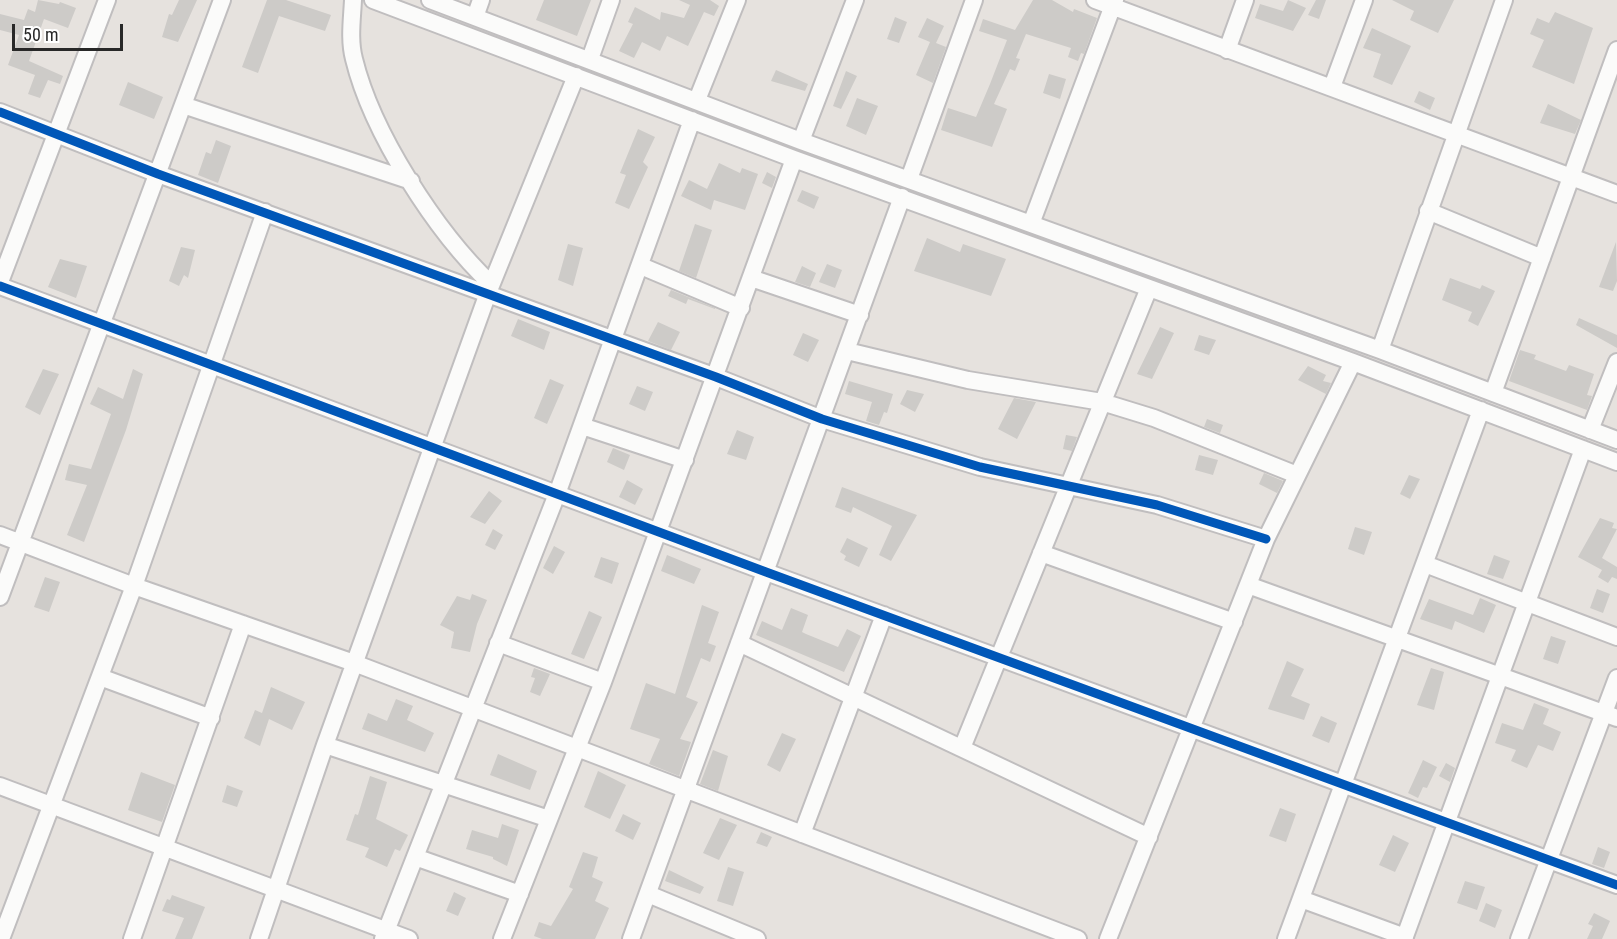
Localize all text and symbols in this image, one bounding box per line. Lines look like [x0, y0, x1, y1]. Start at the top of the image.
scale bar [15, 12, 126, 50]
text: 50 m [23, 24, 58, 45]

